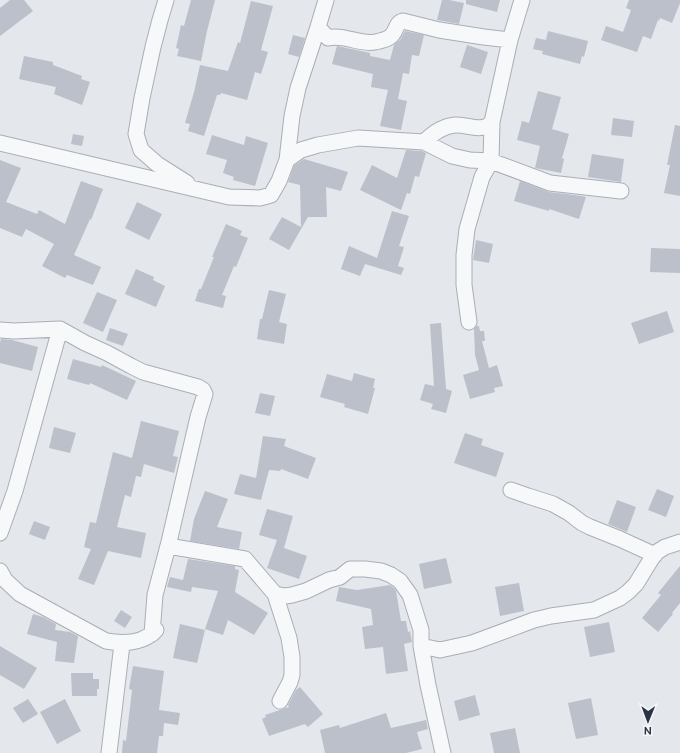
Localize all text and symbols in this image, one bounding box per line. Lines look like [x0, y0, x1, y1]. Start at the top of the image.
north arrow [628, 701, 668, 741]
text: N [644, 725, 652, 737]

